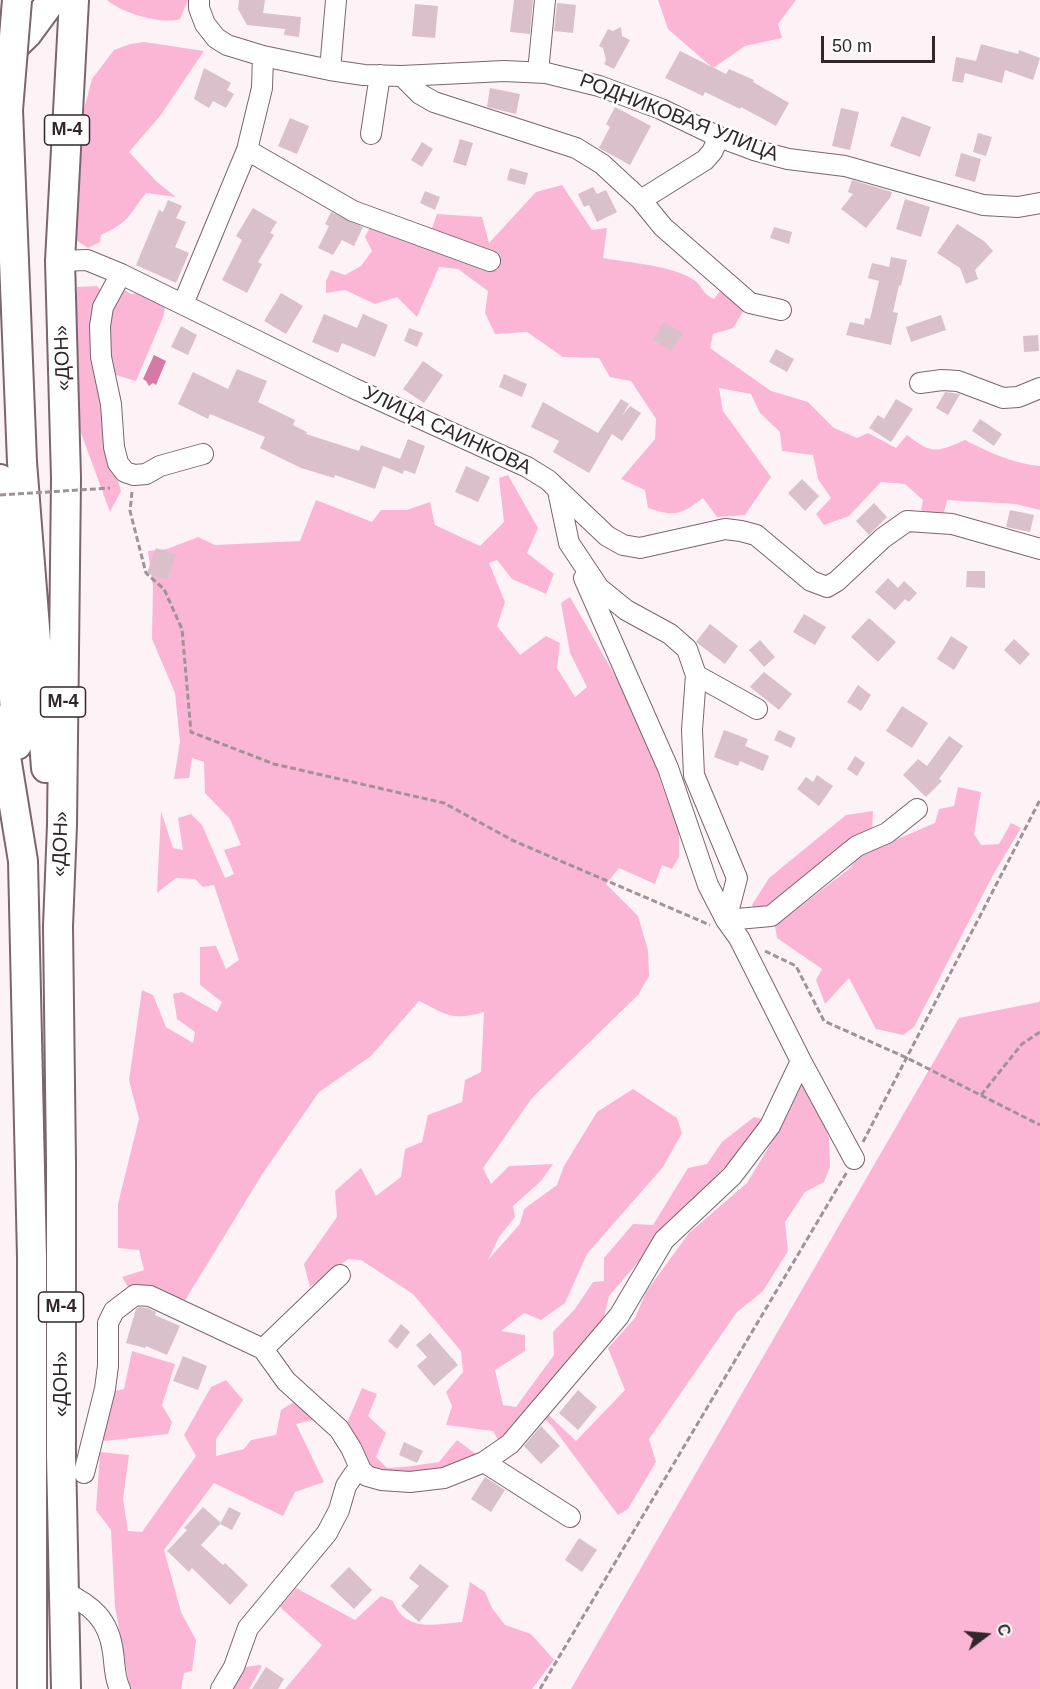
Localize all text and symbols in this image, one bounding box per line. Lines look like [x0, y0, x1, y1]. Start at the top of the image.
scale bar [824, 24, 938, 62]
text: 50 m [832, 36, 872, 56]
street label: РОДНИКОВАЯ УЛИЦА [576, 69, 782, 167]
road number: М-4 [44, 115, 90, 145]
street label: «ДОН» [50, 325, 76, 391]
street label: УЛИЦА САИНКОВА [359, 382, 535, 480]
road number: М-4 [40, 687, 86, 717]
street label: «ДОН» [48, 811, 74, 877]
road number: М-4 [38, 1292, 84, 1322]
street label: «ДОН» [49, 1351, 73, 1417]
north arrow [956, 1605, 1016, 1665]
text: С [994, 1622, 1014, 1638]

